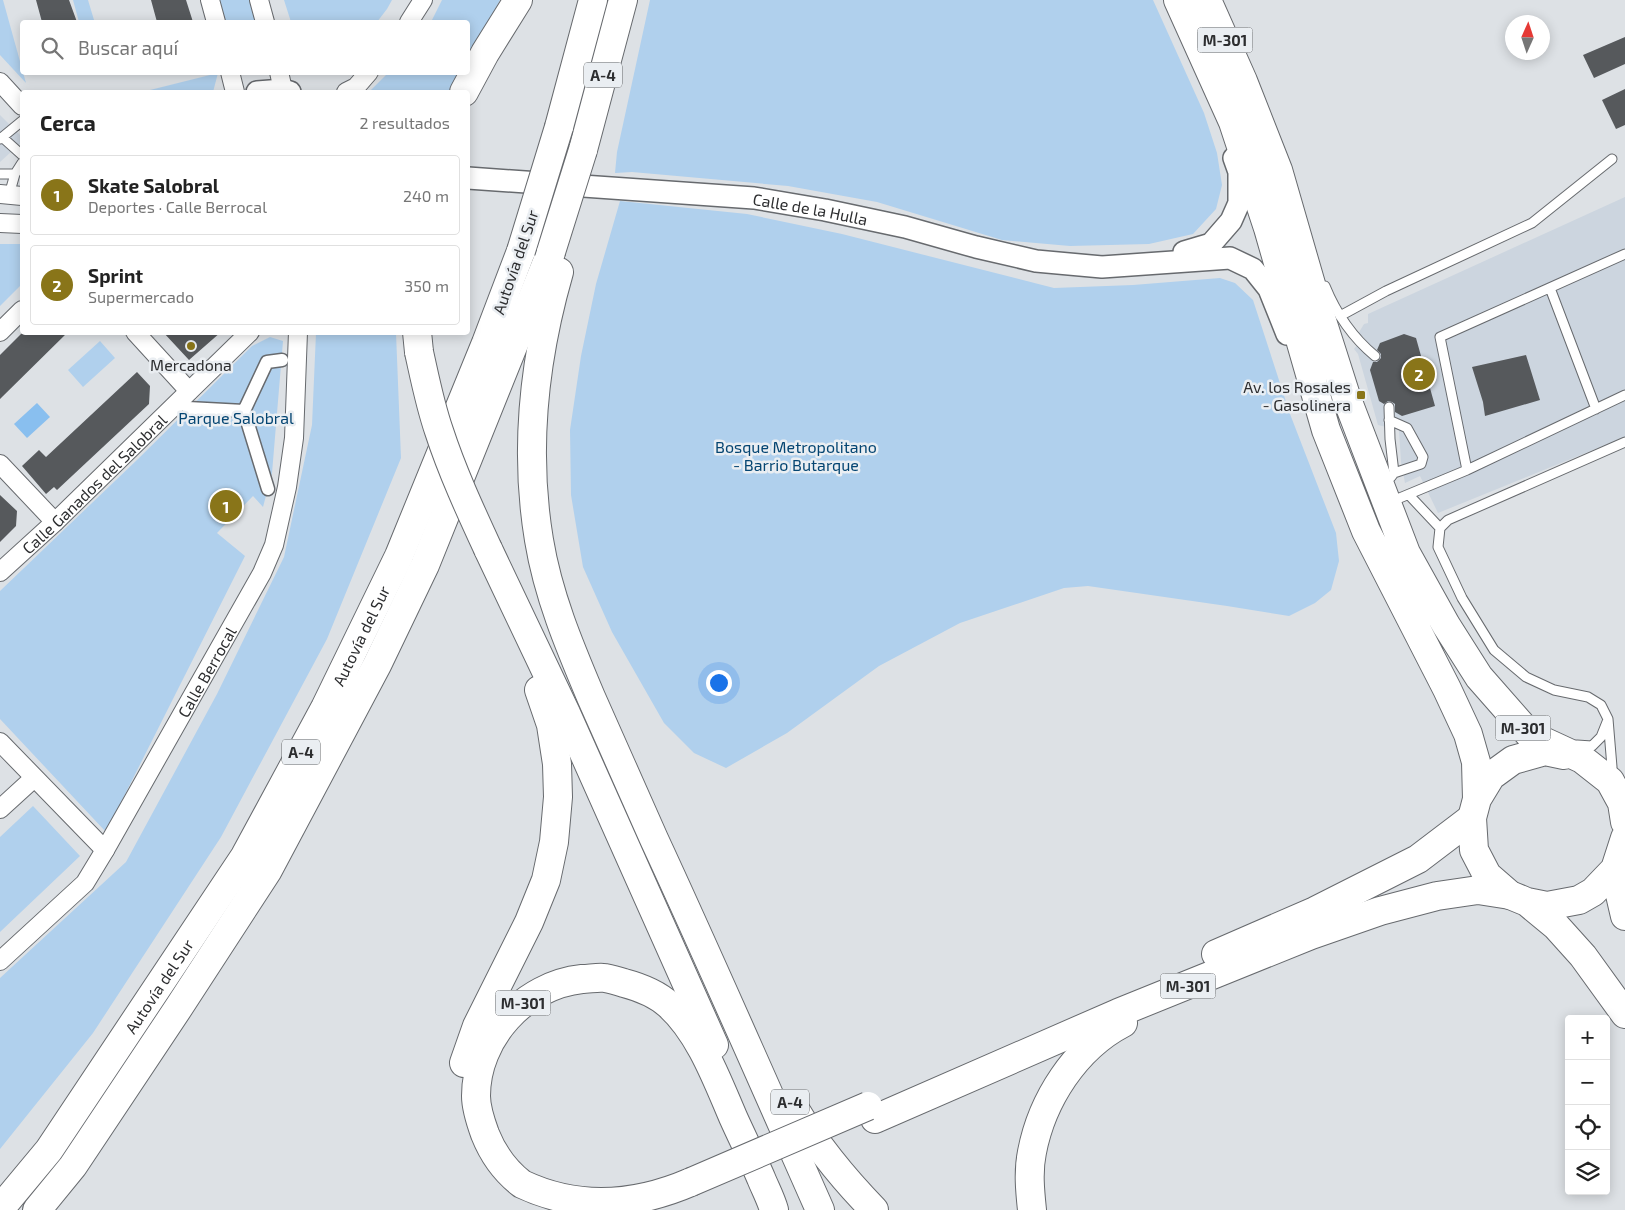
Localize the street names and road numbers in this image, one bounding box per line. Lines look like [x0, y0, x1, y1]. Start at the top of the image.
road number: M-301 [1198, 28, 1252, 52]
road number: A-4 [584, 62, 622, 88]
street label: Calle de la Hulla [752, 188, 869, 228]
street label: Autovía del Sur [488, 207, 542, 317]
street label: Calle Ganados del Salobral [18, 410, 170, 557]
street label: Autovía del Sur [328, 582, 393, 689]
street label: Calle Berrocal [173, 623, 239, 720]
road number: M-301 [1496, 716, 1550, 740]
road number: A-4 [282, 740, 320, 764]
street label: Autovía del Sur [120, 935, 197, 1037]
road number: M-301 [1160, 974, 1216, 998]
road number: M-301 [496, 990, 550, 1016]
road number: A-4 [771, 1090, 809, 1114]

